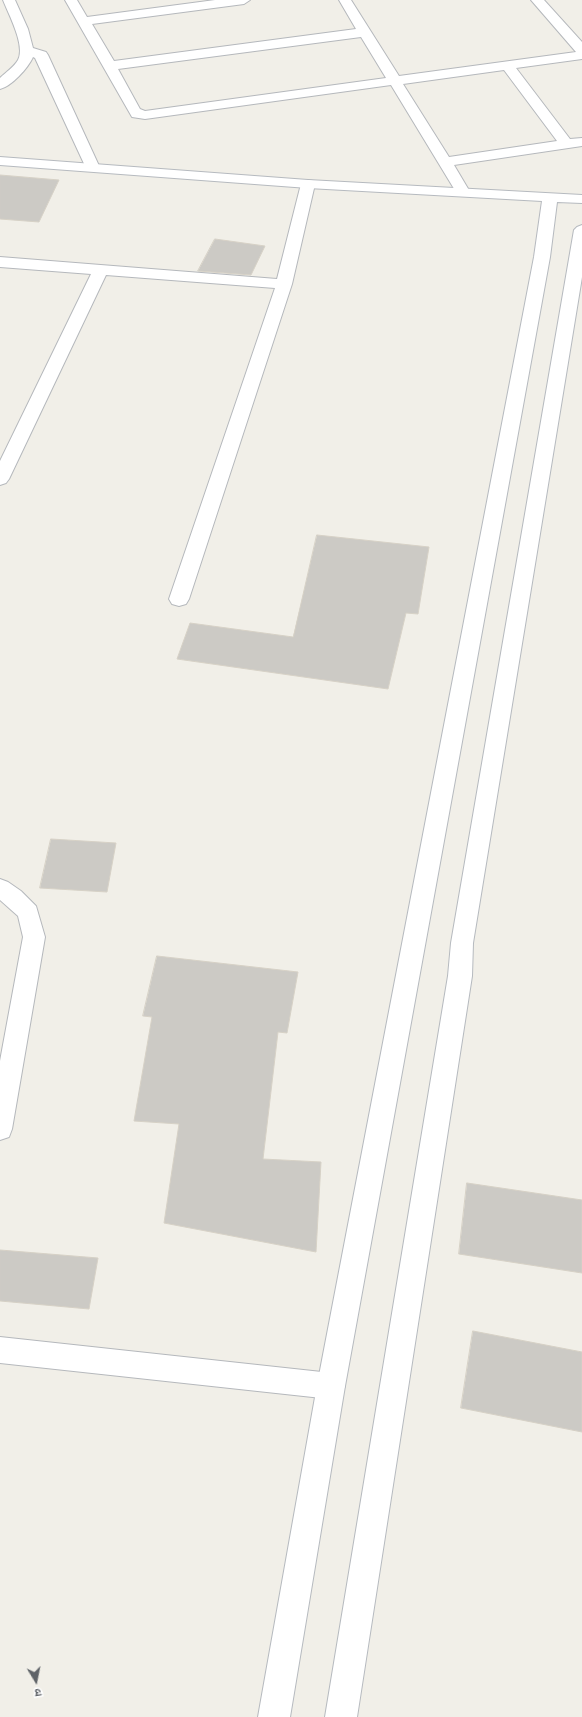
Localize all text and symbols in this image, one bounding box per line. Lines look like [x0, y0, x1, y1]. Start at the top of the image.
north arrow [16, 1661, 56, 1701]
text: उ [34, 1686, 42, 1699]

